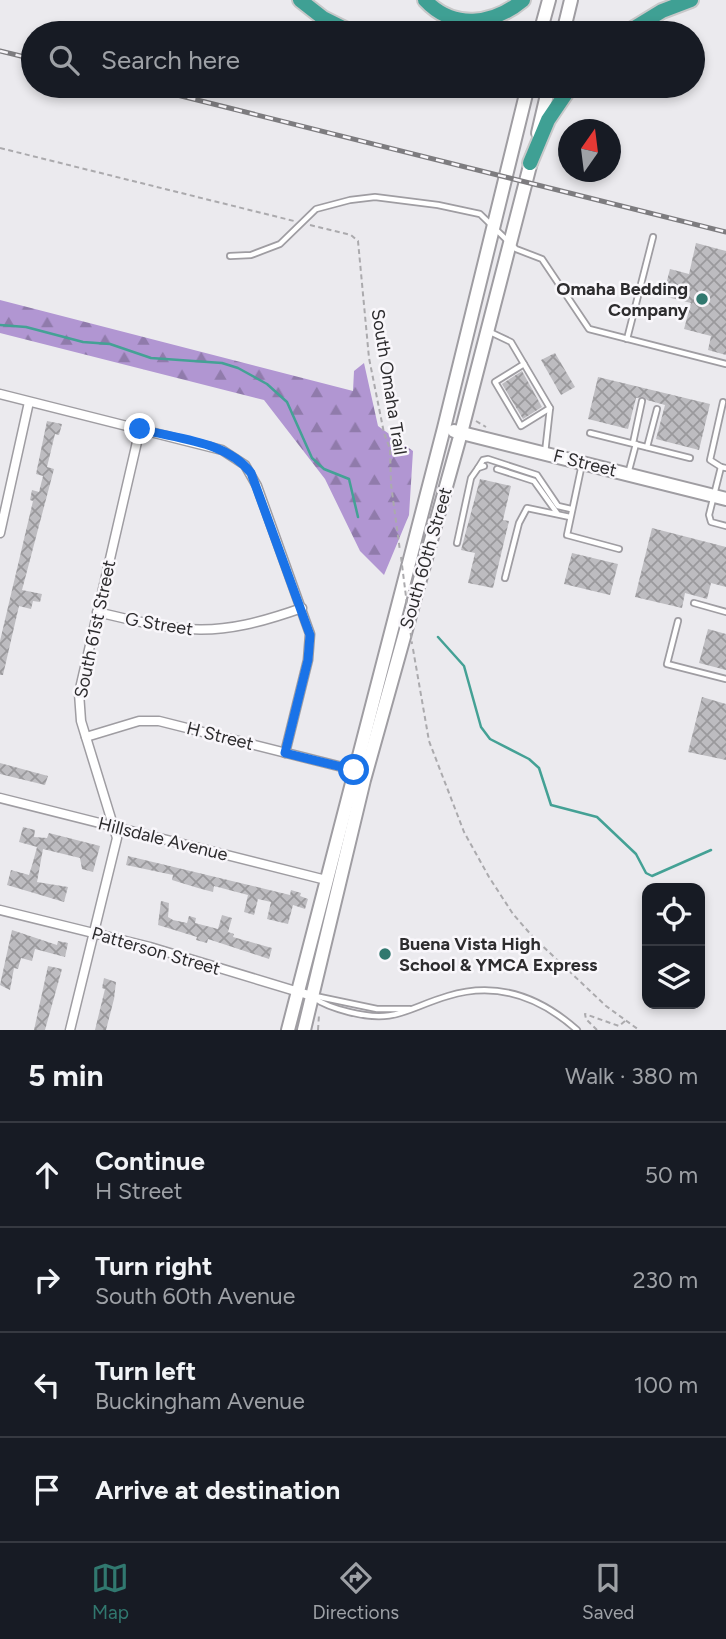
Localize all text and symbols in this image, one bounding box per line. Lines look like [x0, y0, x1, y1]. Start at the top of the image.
search box [21, 21, 705, 98]
icon: search [45, 41, 83, 79]
text: Search here [101, 44, 240, 76]
north arrow [558, 119, 621, 182]
place label: Omaha Bedding Company [556, 278, 689, 321]
marker: Omaha Bedding Company [694, 291, 710, 307]
street label: South Omaha Trail [367, 307, 411, 457]
route end [124, 413, 155, 444]
street label: F Street [551, 445, 619, 482]
street label: South 60th Street [395, 484, 457, 631]
street label: South 61st Street [70, 558, 120, 700]
street label: G Street [123, 608, 195, 640]
street label: H Street [184, 717, 256, 755]
route start [338, 754, 369, 785]
street label: Hillsdale Avenue [96, 812, 230, 866]
map controls [642, 883, 705, 1009]
button: locate [642, 883, 705, 946]
street label: Patterson Street [89, 922, 223, 980]
place label: Buena Vista High School & YMCA Express [399, 933, 598, 976]
marker: Buena Vista High School & YMCA Express [377, 946, 393, 962]
button: layers [642, 946, 705, 1009]
text: 5 min [28, 1057, 104, 1094]
text: Walk · 380 m [565, 1062, 698, 1090]
text: Continue [95, 1145, 205, 1177]
icon: ahead [28, 1156, 66, 1194]
text: 50 m [645, 1161, 698, 1189]
text: H Street [95, 1177, 182, 1205]
text: Turn right [95, 1250, 212, 1282]
icon: right [28, 1261, 66, 1299]
text: 230 m [633, 1266, 698, 1294]
text: South 60th Avenue [95, 1282, 295, 1310]
text: Turn left [95, 1355, 196, 1387]
icon: left [28, 1366, 66, 1404]
text: 100 m [634, 1371, 698, 1399]
text: Buckingham Avenue [95, 1387, 305, 1415]
icon: arrive [28, 1471, 66, 1509]
text: Arrive at destination [95, 1474, 340, 1506]
tab: Map [91, 1559, 129, 1624]
tab: Directions [312, 1559, 399, 1624]
tab: Saved [582, 1559, 634, 1624]

